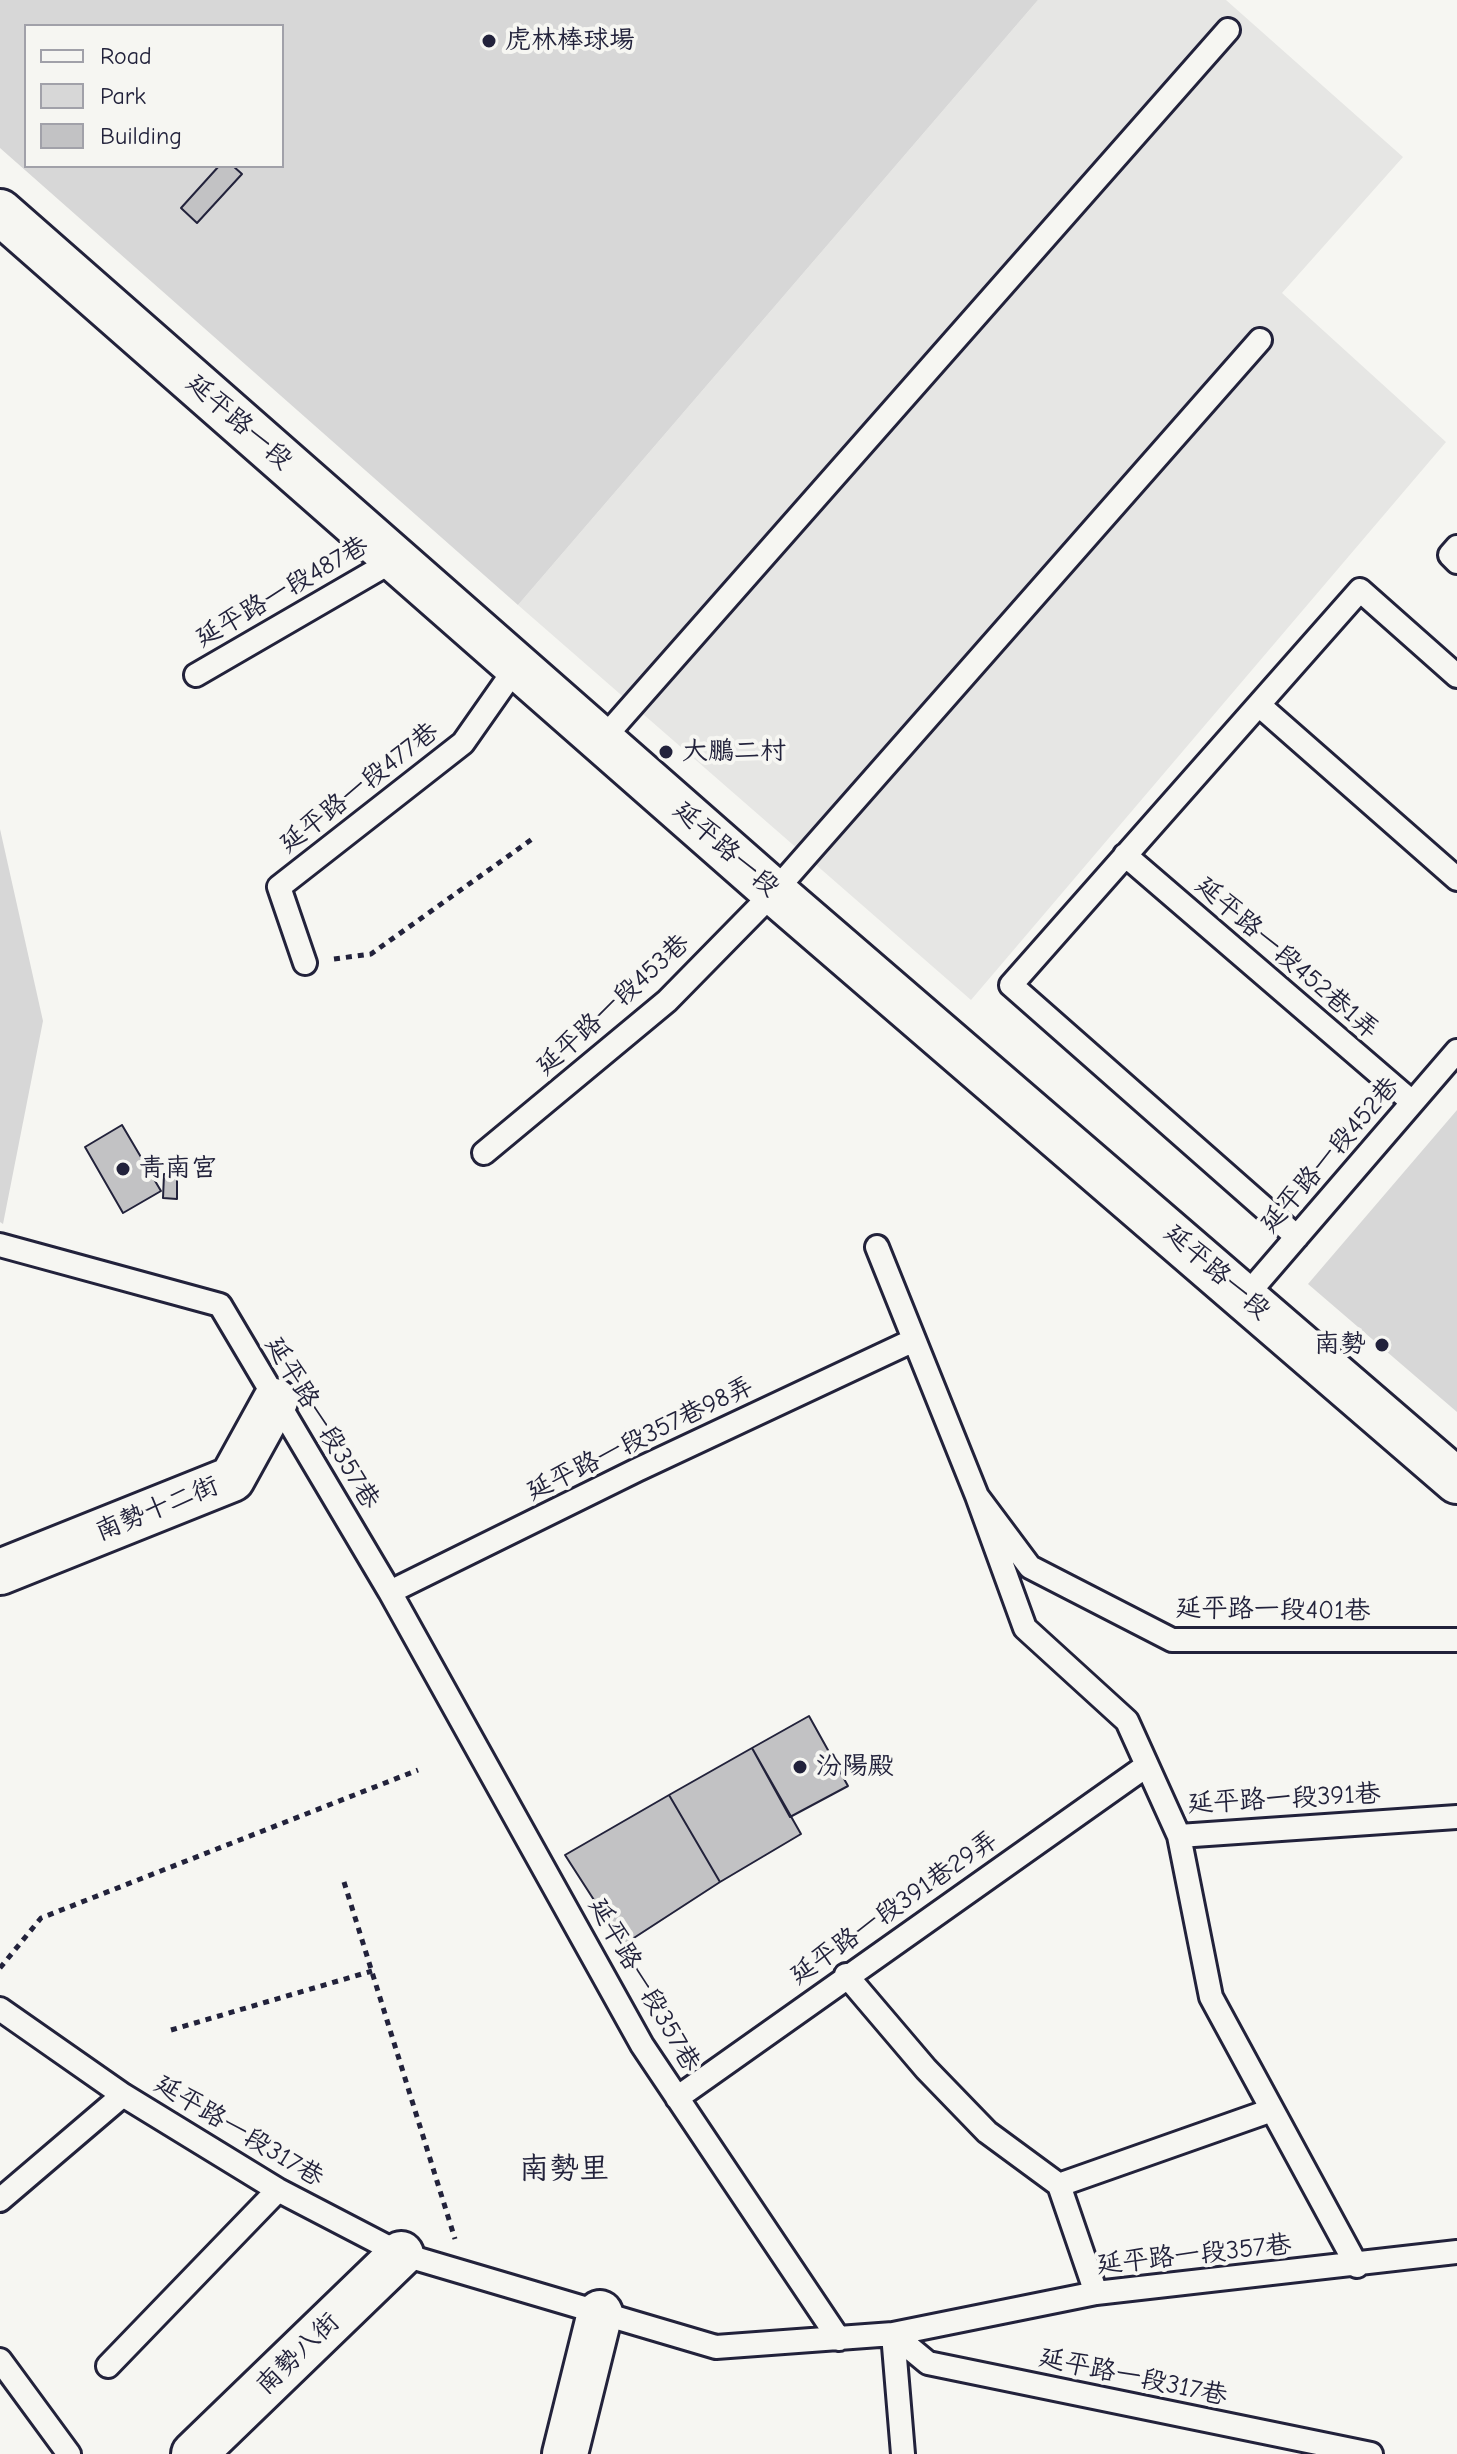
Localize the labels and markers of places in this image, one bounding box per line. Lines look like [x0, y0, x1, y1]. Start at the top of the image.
place label: 虎林棒球場 [505, 25, 635, 57]
marker: 虎林棒球場 [480, 32, 498, 50]
place label: 大鵬二村 [682, 736, 786, 768]
marker: 大鵬二村 [657, 743, 675, 761]
place label: 青南宫 [139, 1153, 217, 1185]
marker: 青南宫 [114, 1160, 132, 1178]
place label: 南勢 [1314, 1329, 1366, 1361]
marker: 南勢 [1373, 1336, 1391, 1354]
place label: 汾陽殿 [816, 1751, 894, 1783]
marker: 汾陽殿 [791, 1758, 809, 1776]

